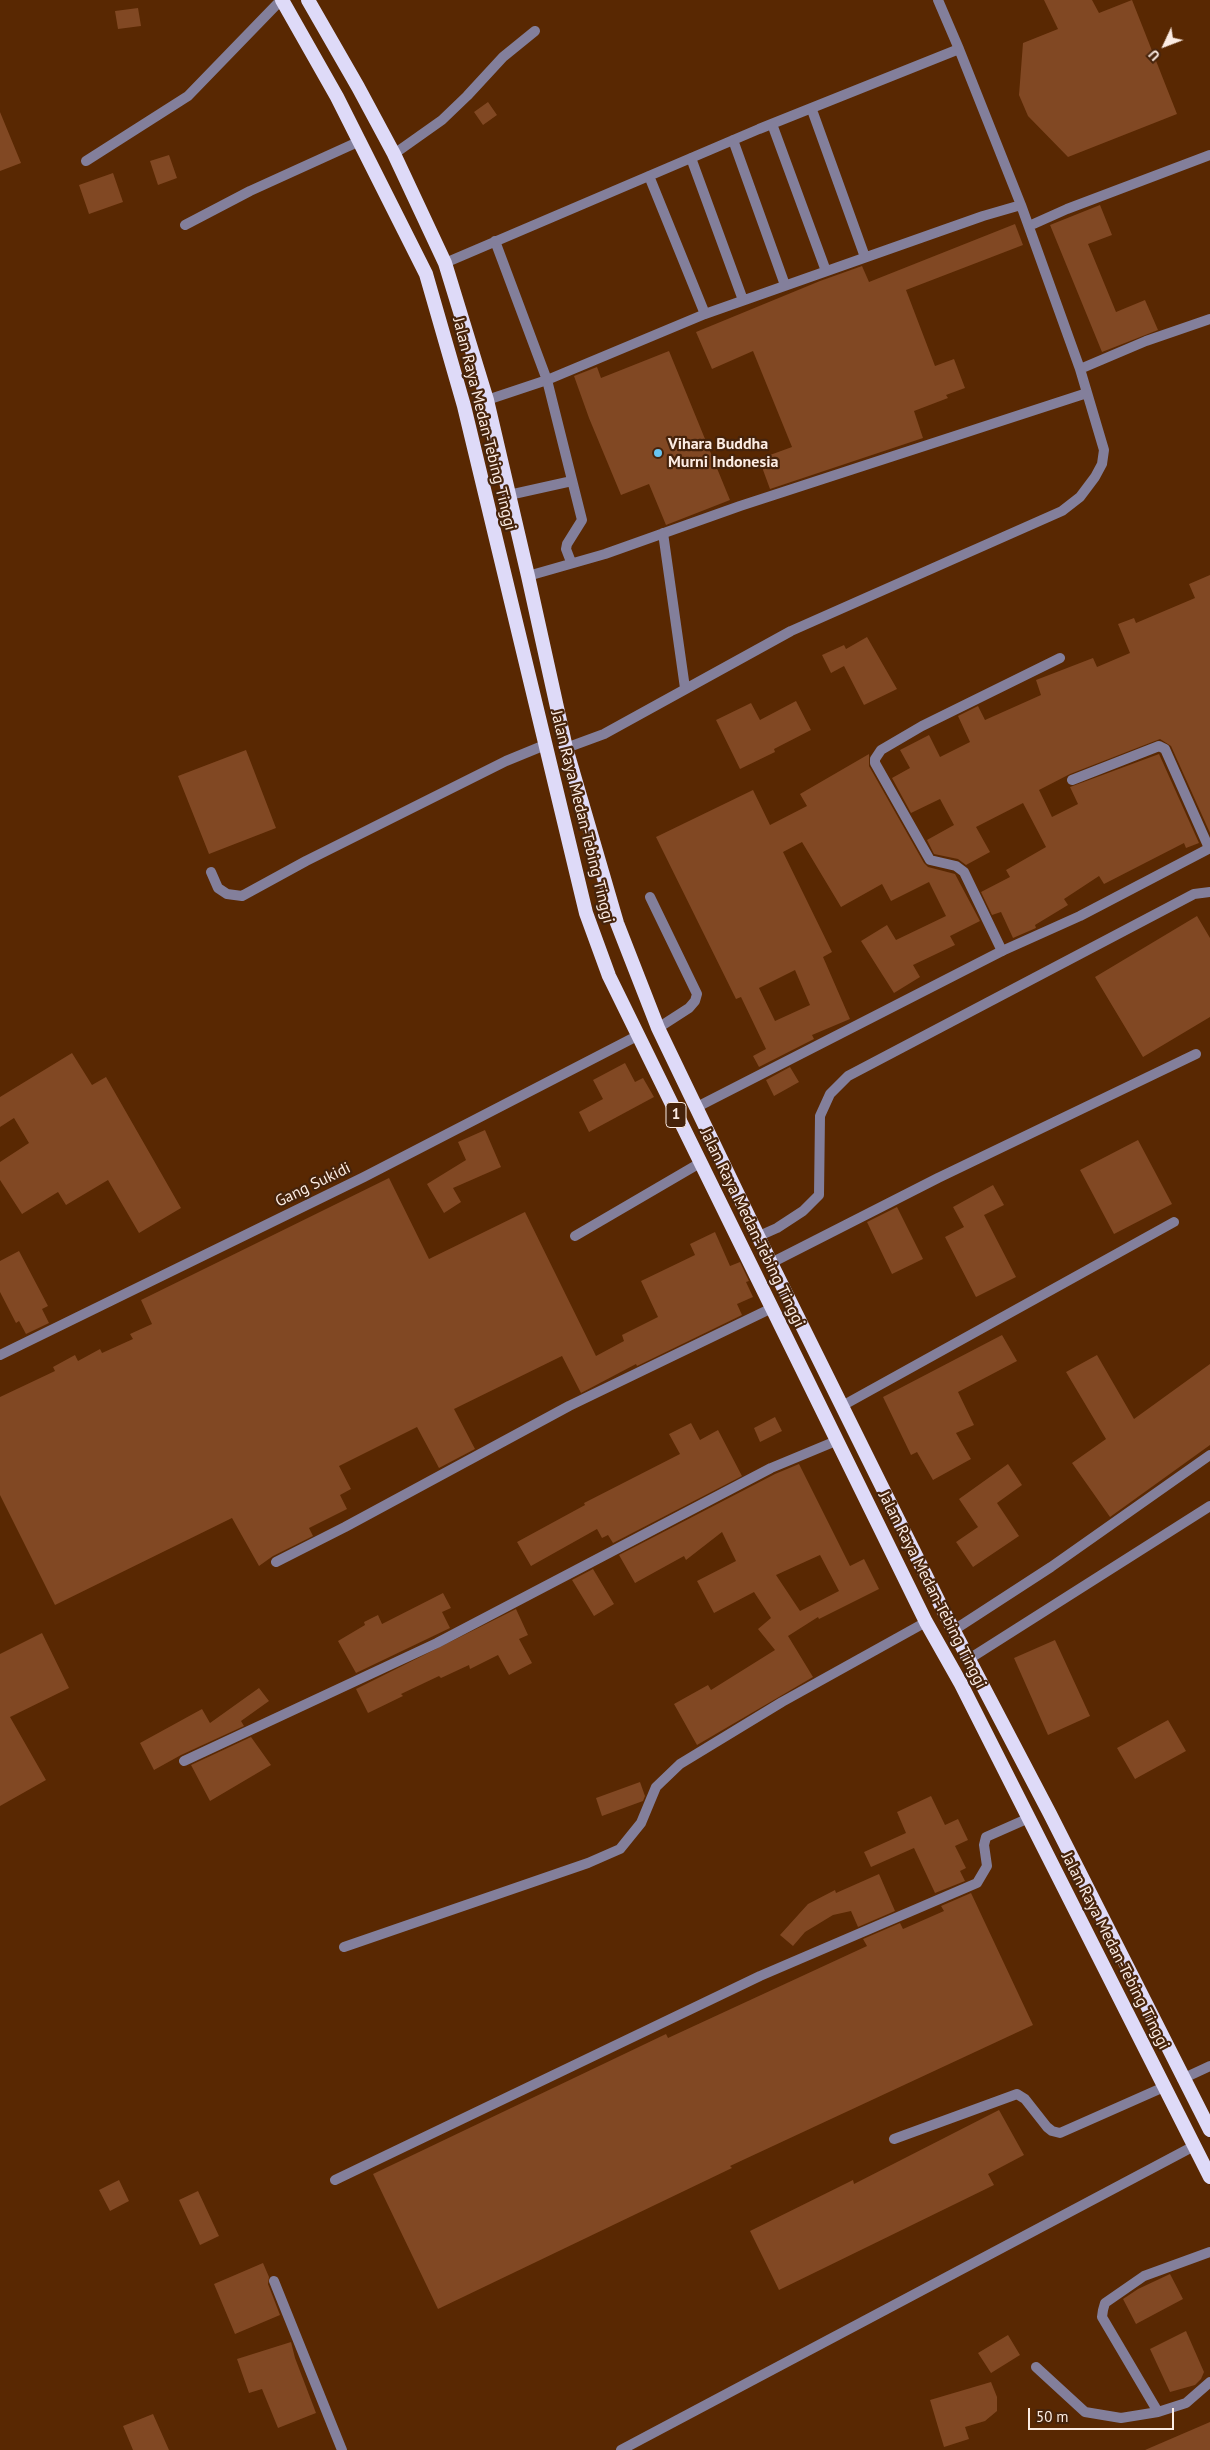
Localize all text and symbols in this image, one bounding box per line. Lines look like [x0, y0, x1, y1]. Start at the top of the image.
north arrow [1140, 20, 1190, 70]
text: U [1144, 46, 1164, 65]
street label: Jalan Raya Medan-Tebing Tinggi [448, 316, 520, 532]
place label: Vihara Buddha Murni Indonesia [668, 434, 778, 472]
marker: Vihara Buddha Murni Indonesia [652, 447, 664, 459]
street label: Jalan Raya Medan-Tebing Tinggi [546, 709, 618, 925]
road number: 1 [666, 1102, 686, 1128]
street label: Jalan Raya Medan-Tebing Tinggi [695, 1126, 809, 1330]
street label: Gang Sukidi [272, 1159, 354, 1211]
street label: Jalan Raya Medan-Tebing Tinggi [874, 1488, 990, 1692]
street label: Jalan Raya Medan-Tebing Tinggi [1057, 1849, 1173, 2053]
scale bar [1030, 2398, 1176, 2430]
text: 50 m [1036, 2407, 1069, 2426]

